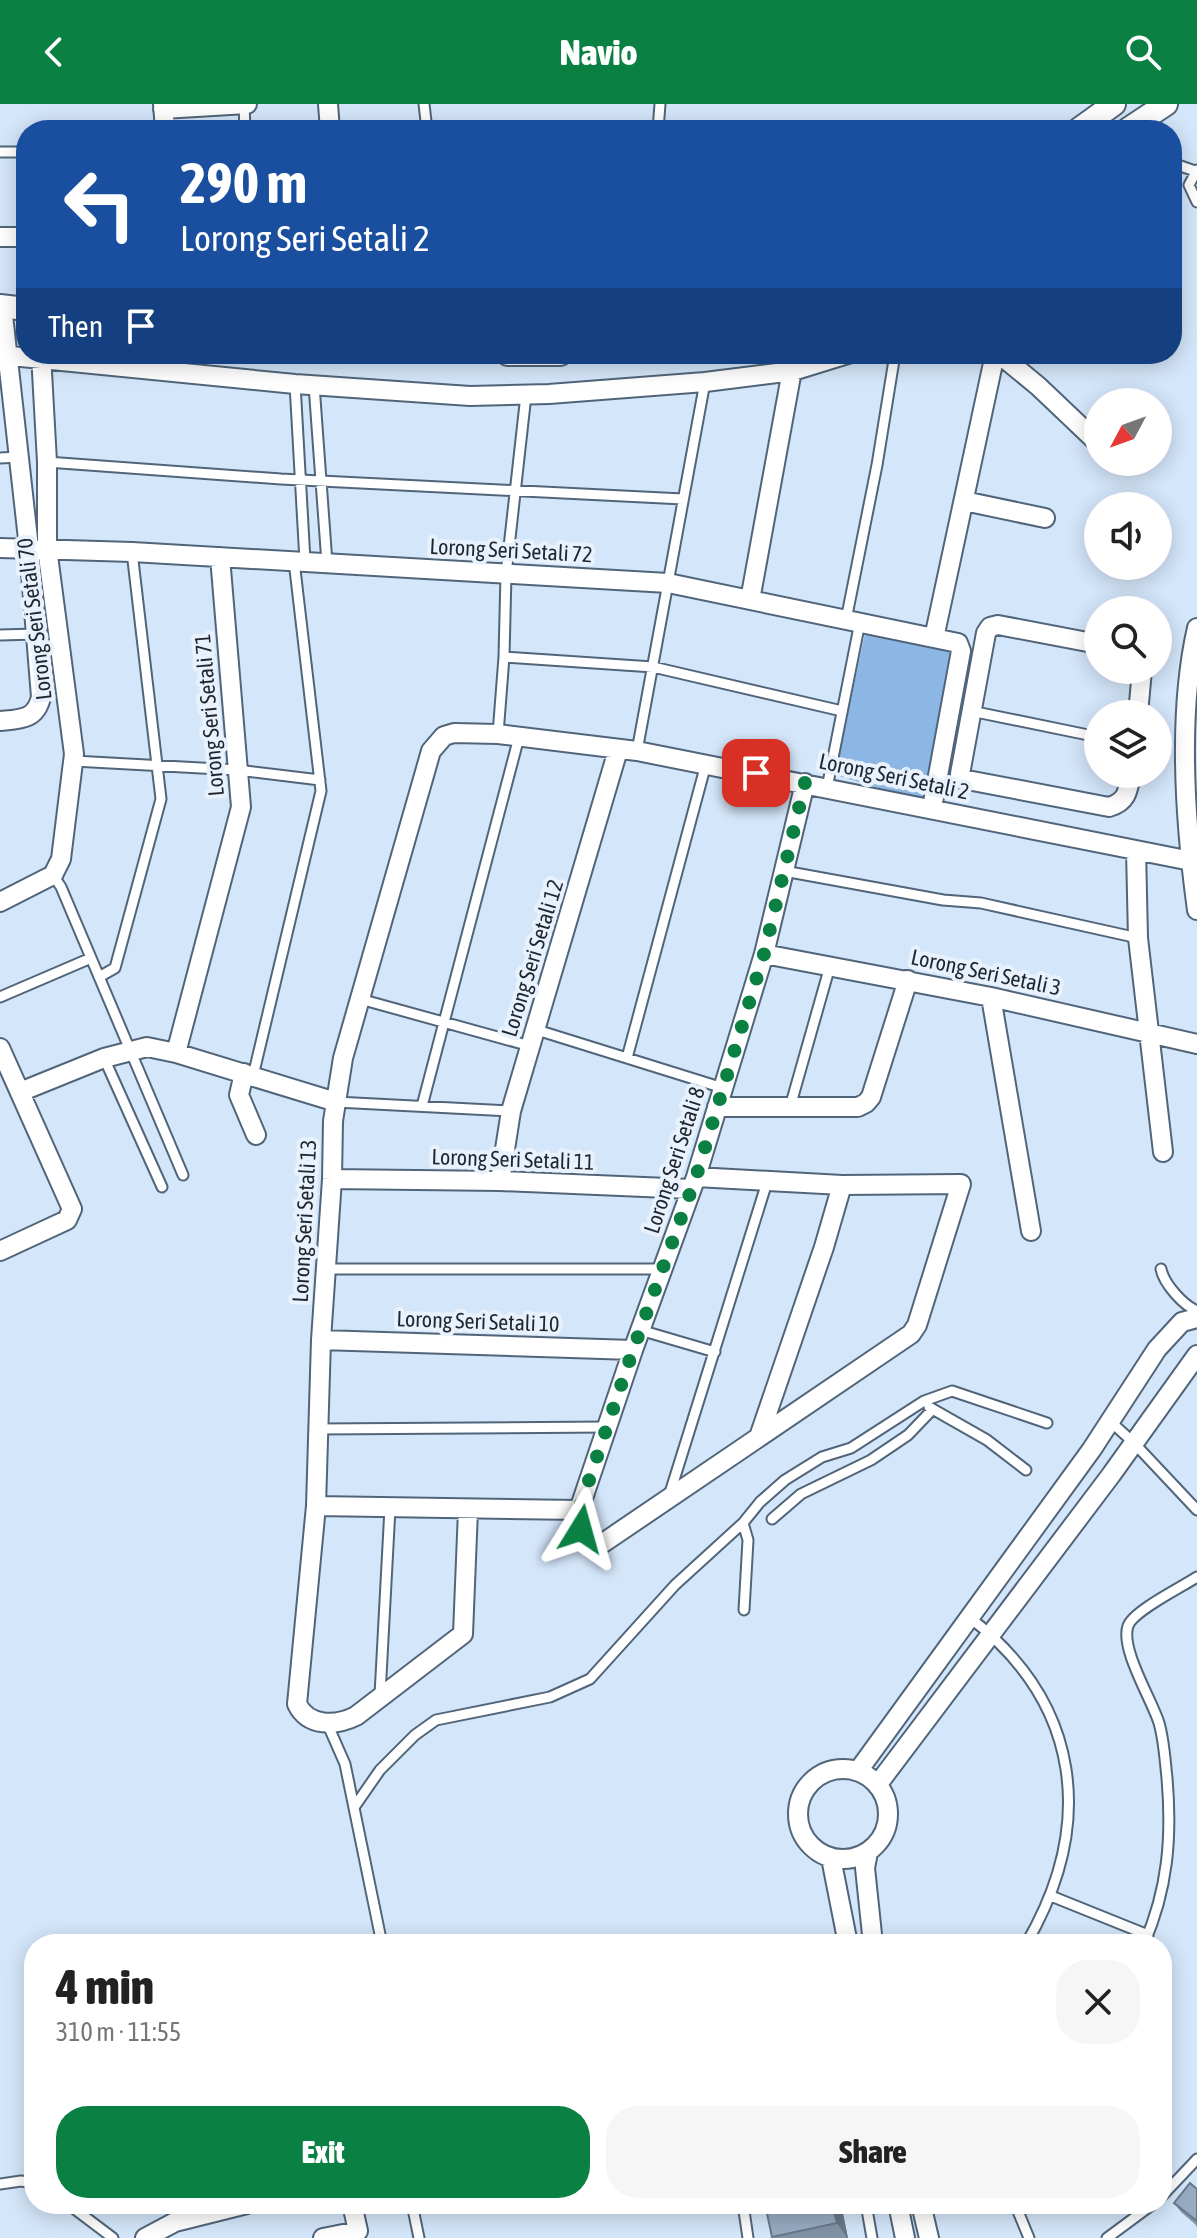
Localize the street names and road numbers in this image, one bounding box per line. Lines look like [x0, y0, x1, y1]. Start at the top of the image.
street label: Lorong Seri Setali 72 [429, 533, 593, 567]
street label: Lorong Seri Setali 70 [11, 537, 57, 701]
street label: Lorong Seri Setali 71 [189, 633, 229, 797]
street label: Lorong Seri Setali 2 [817, 747, 971, 805]
street label: Lorong Seri Setali 12 [496, 876, 568, 1040]
street label: Lorong Seri Setali 3 [909, 943, 1063, 1001]
street label: Lorong Seri Setali 8 [638, 1083, 710, 1237]
street label: Lorong Seri Setali 13 [287, 1139, 321, 1303]
street label: Lorong Seri Setali 11 [431, 1143, 595, 1175]
street label: Lorong Seri Setali 10 [396, 1305, 560, 1337]

